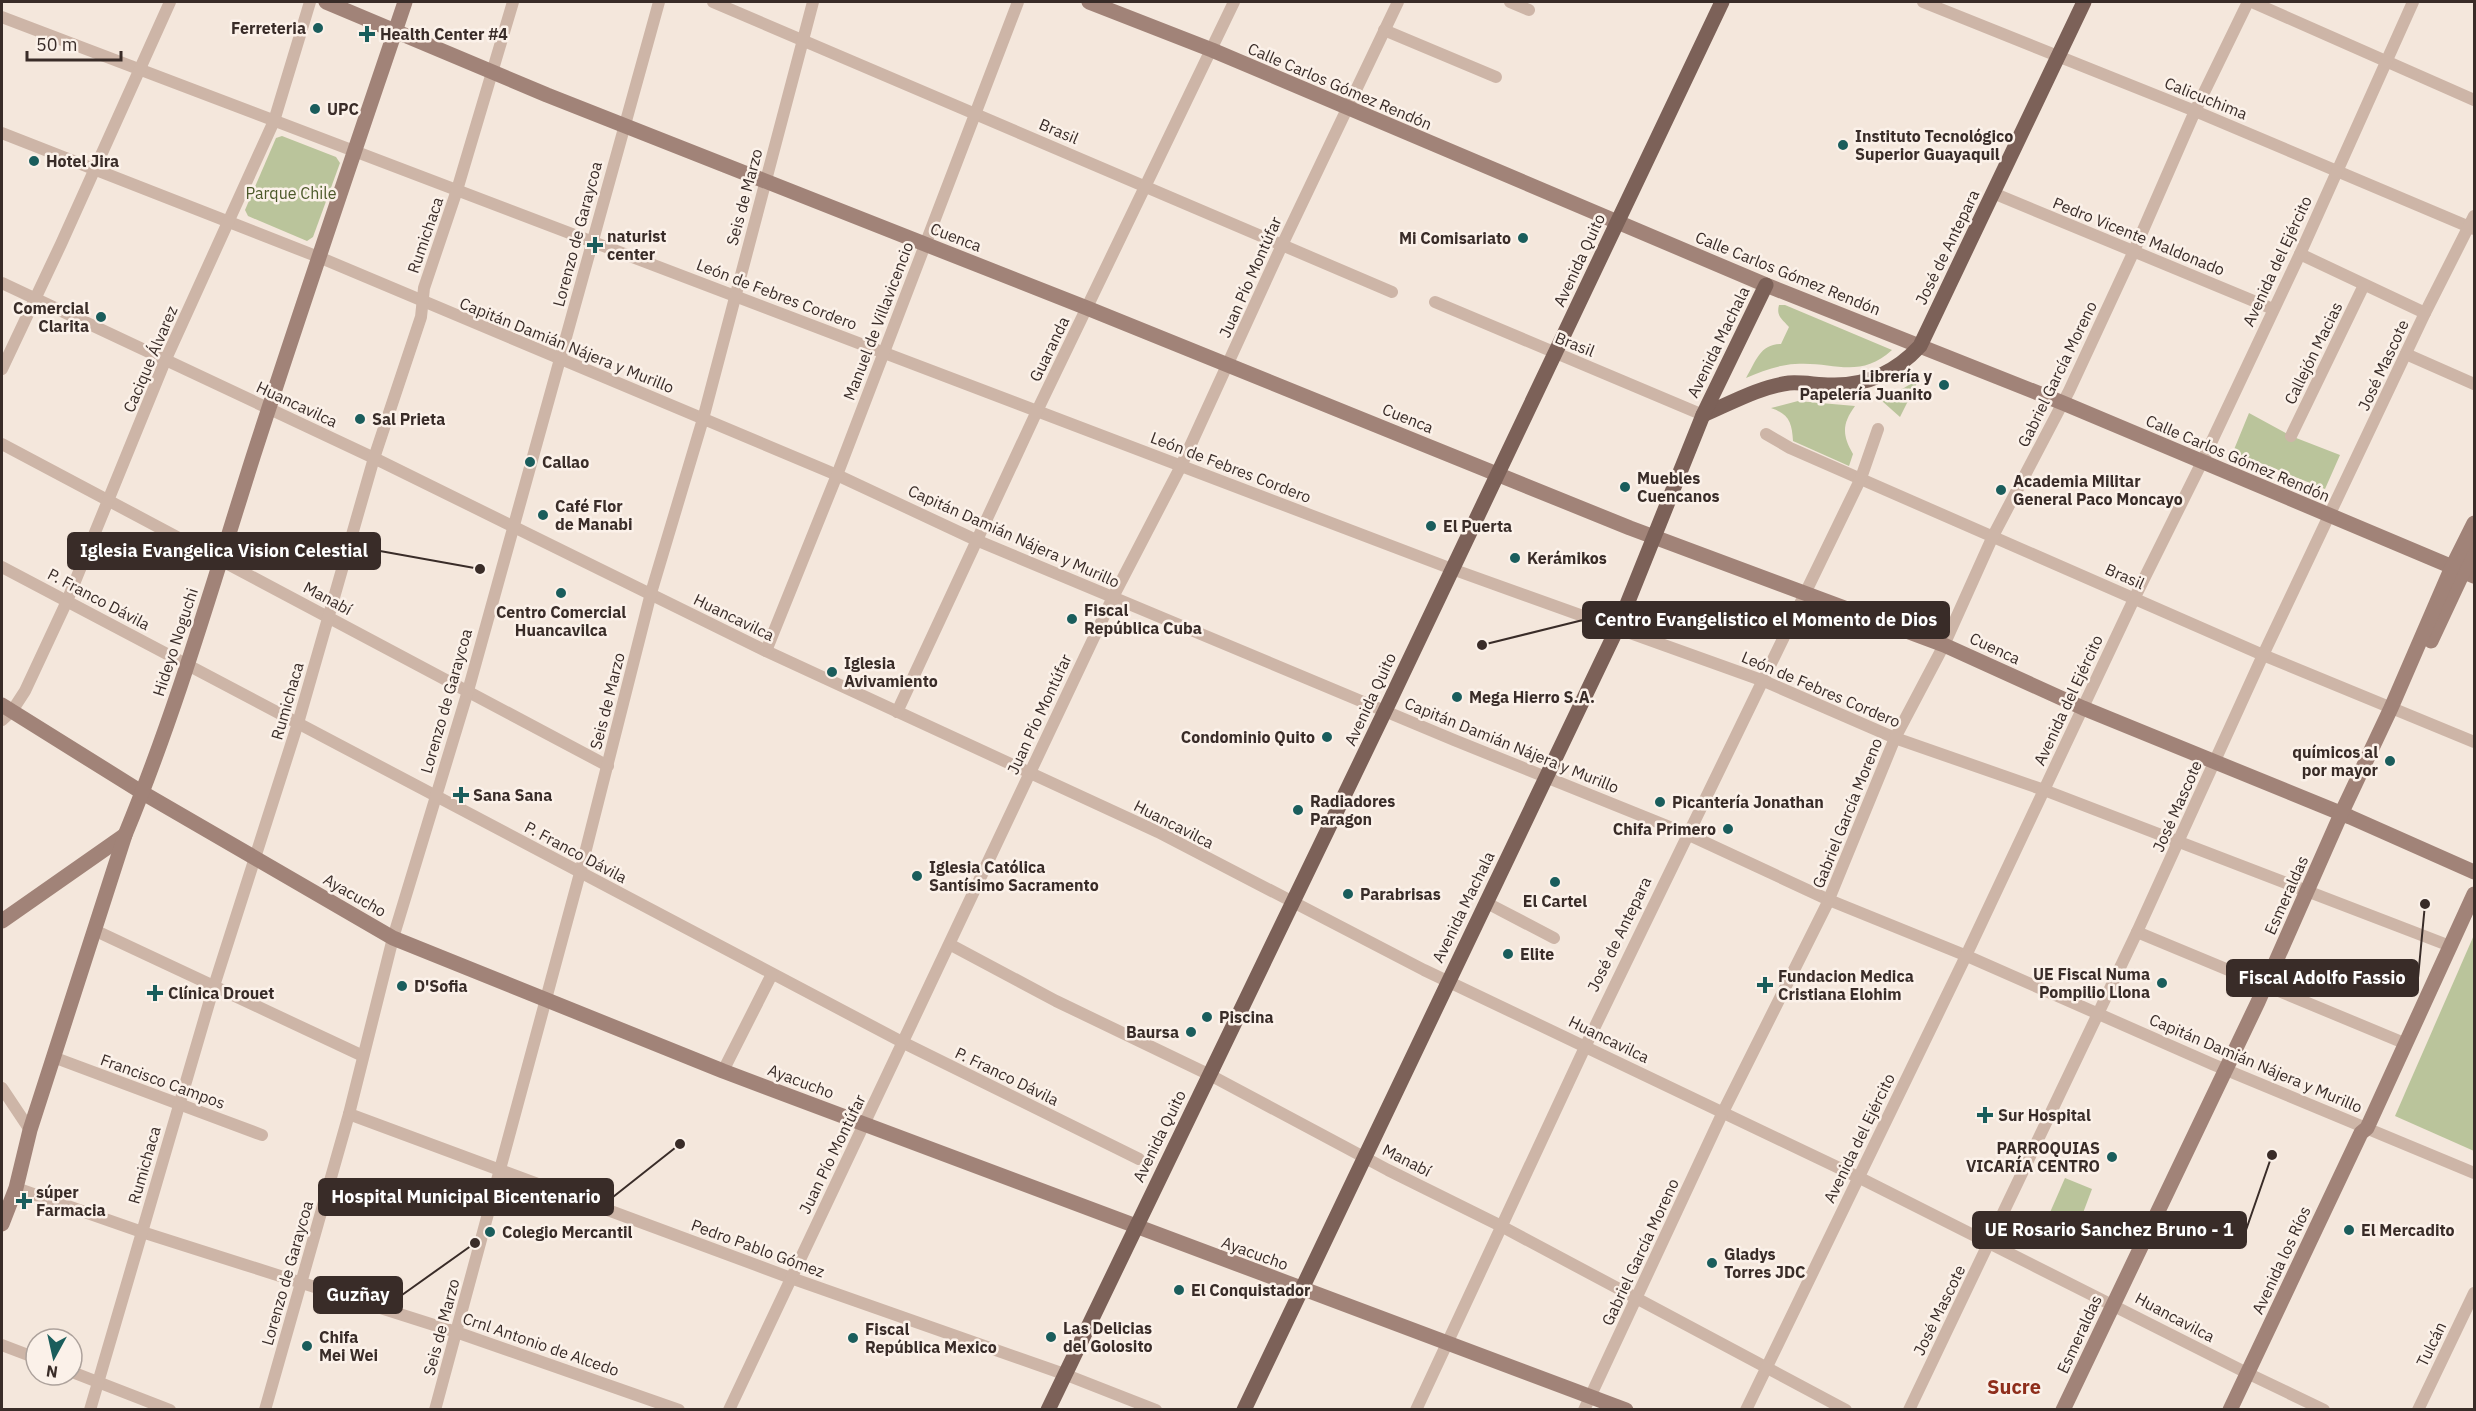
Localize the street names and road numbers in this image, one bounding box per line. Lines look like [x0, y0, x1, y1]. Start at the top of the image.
street label: Calle Carlos Gómez Rendón [1245, 38, 1435, 134]
street label: Calicuchima [2162, 72, 2251, 124]
street label: Brasil [1036, 114, 1082, 148]
street label: Seis de Marzo [722, 147, 766, 247]
street label: Lorenzo de Garaycoa [548, 159, 606, 309]
street label: José de Antepara [1911, 186, 1984, 308]
street label: Pedro Vicente Maldonado [2050, 192, 2228, 280]
street label: Avenida del Ejército [2238, 192, 2316, 329]
street label: Rumichaca [403, 194, 448, 276]
street label: Avenida Quito [1549, 210, 1609, 310]
street label: Juan Pío Montúfar [1214, 213, 1286, 341]
street label: Cuenca [927, 218, 985, 256]
street label: Calle Carlos Gómez Rendón [1692, 227, 1884, 319]
street label: Manuel de Villavicencio [839, 239, 917, 403]
street label: León de Febres Cordero [694, 254, 860, 334]
street label: Avenida Machala [1682, 283, 1754, 401]
street label: Capitán Damián Nájera y Murillo [457, 293, 677, 397]
street label: Gabriel García Moreno [2013, 298, 2101, 450]
street label: Callejón Macias [2280, 298, 2346, 408]
street label: Cacique Álvarez [118, 302, 181, 415]
street label: Guaranda [1025, 313, 1074, 385]
street label: José Mascote [2353, 316, 2413, 414]
street label: Brasil [1552, 327, 1598, 361]
street label: Huancavilca [253, 376, 341, 432]
street label: Cuenca [1379, 399, 1437, 437]
street label: Calle Carlos Gómez Rendón [2143, 410, 2333, 506]
street label: León de Febres Cordero [1148, 427, 1314, 507]
street label: Capitán Damián Nájera y Murillo [905, 480, 1123, 592]
street label: Brasil [2102, 559, 2148, 593]
street label: P. Franco Dávila [44, 564, 154, 635]
street label: Manabí [300, 577, 356, 619]
street label: Hideyo Noguchi [148, 585, 202, 699]
street label: Huancavilca [690, 589, 778, 645]
street label: Lorenzo de Garaycoa [416, 626, 476, 776]
street label: Cuenca [1967, 628, 2024, 669]
street label: Avenida del Ejército [2029, 631, 2107, 768]
street label: León de Febres Cordero [1739, 646, 1903, 732]
street label: Avenida Quito [1340, 649, 1400, 749]
street label: Seis de Marzo [585, 650, 629, 752]
street label: Juan Pío Montúfar [1002, 651, 1076, 777]
street label: Rumichaca [266, 660, 308, 742]
street label: Capitán Damián Nájera y Murillo [1402, 693, 1622, 797]
street label: Gabriel García Moreno [1808, 735, 1886, 891]
street label: José Mascote [2148, 757, 2206, 855]
street label: Huancavilca [1131, 795, 1218, 853]
street label: P. Franco Dávila [521, 817, 631, 888]
street label: Avenida Machala [1427, 848, 1499, 966]
street label: Esmeraldas [2260, 852, 2312, 938]
street label: Ayacucho [320, 869, 390, 921]
street label: José de Antepara [1583, 873, 1656, 995]
street label: Capitán Damián Nájera y Murillo [2146, 1009, 2366, 1117]
street label: Huancavilca [1565, 1011, 1653, 1067]
street label: P. Franco Dávila [952, 1042, 1063, 1110]
street label: Francisco Campos [98, 1049, 228, 1113]
street label: Ayacucho [765, 1059, 837, 1103]
street label: Avenida del Ejército [1819, 1070, 1899, 1206]
street label: Avenida Quito [1128, 1087, 1190, 1185]
street label: Juan Pío Montúfar [794, 1091, 870, 1217]
street label: Rumichaca [123, 1124, 165, 1206]
street label: Manabí [1379, 1139, 1435, 1181]
street label: Gabriel García Moreno [1597, 1175, 1683, 1329]
street label: Lorenzo de Garaycoa [257, 1198, 317, 1348]
street label: Avenida los Ríos [2247, 1203, 2315, 1317]
street label: Pedro Pablo Gómez [689, 1215, 827, 1281]
street label: Ayacucho [1219, 1232, 1291, 1274]
street label: José Mascote [1909, 1261, 1970, 1358]
street label: Seis de Marzo [419, 1277, 463, 1377]
street label: Huancavilca [2132, 1288, 2219, 1347]
street label: Esmeraldas [2052, 1292, 2106, 1376]
street label: Crnl Antonio de Alcedo [460, 1308, 622, 1380]
street label: Tulcán [2412, 1318, 2450, 1370]

